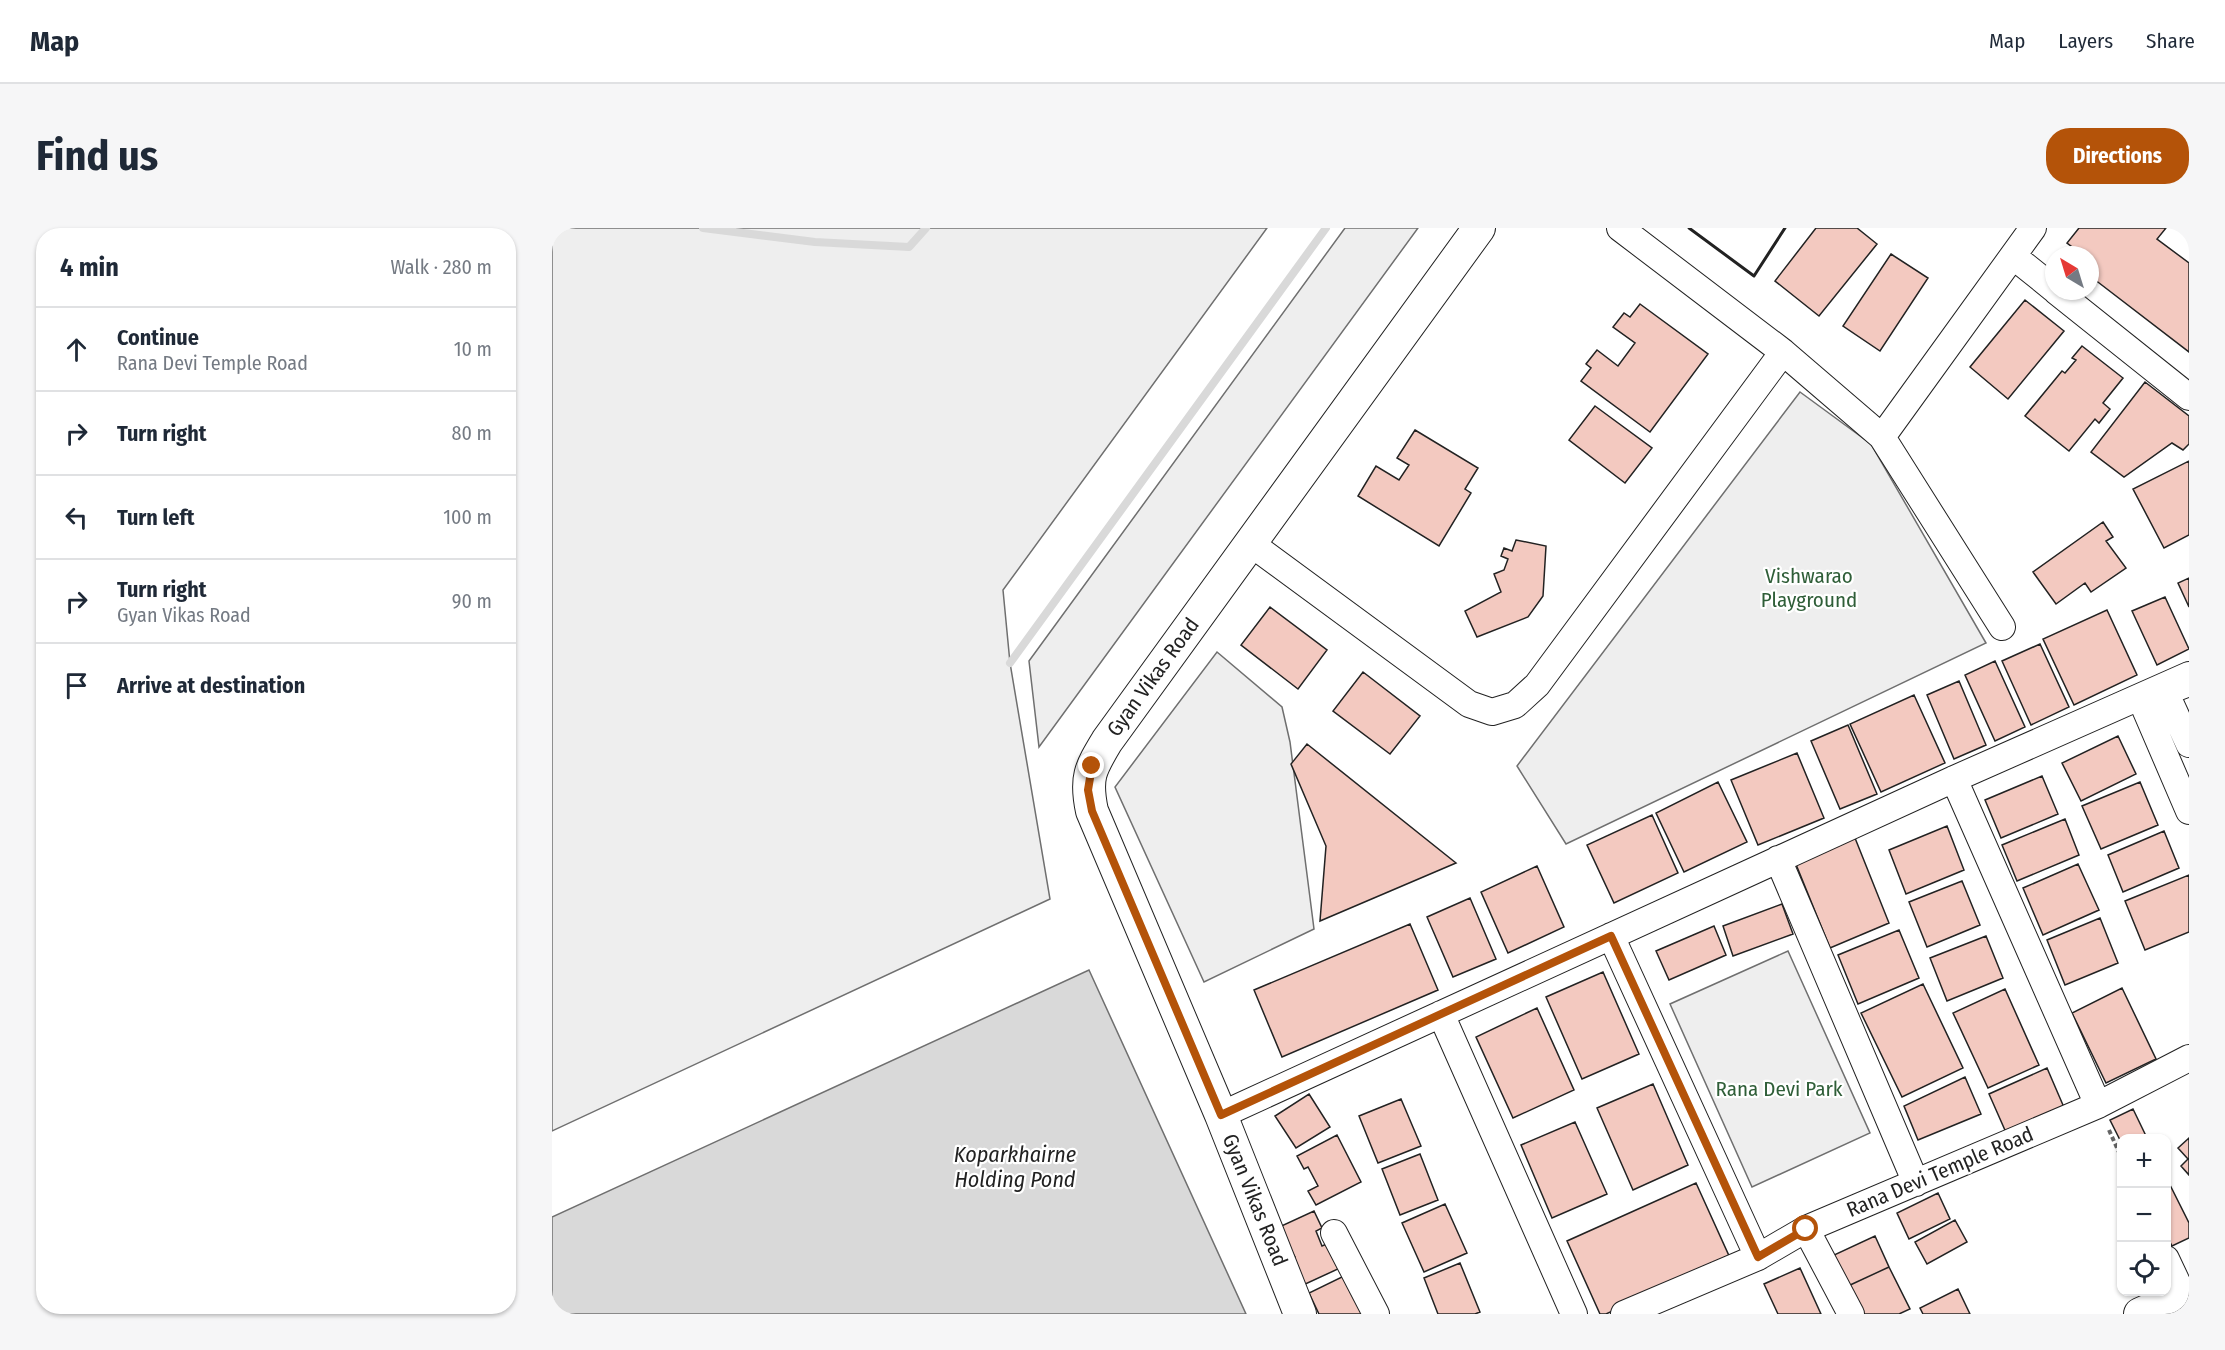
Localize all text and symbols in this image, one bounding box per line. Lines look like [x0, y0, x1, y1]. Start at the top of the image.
text: Map [30, 25, 79, 58]
text: Map [1989, 28, 2025, 54]
text: Layers [2058, 28, 2113, 54]
text: Share [2146, 28, 2195, 54]
button: Directions [2046, 128, 2189, 184]
text: Find us [36, 131, 158, 181]
north arrow [2045, 246, 2099, 300]
text: 4 min [60, 252, 119, 283]
text: Walk · 280 m [390, 255, 492, 279]
text: Continue [117, 324, 199, 351]
icon: ahead [60, 333, 93, 366]
text: 10 m [454, 337, 492, 361]
text: Rana Devi Temple Road [117, 351, 308, 375]
icon: right [60, 417, 93, 450]
text: Turn right [117, 420, 206, 447]
text: 80 m [452, 421, 492, 445]
icon: left [60, 501, 93, 534]
text: Turn left [117, 504, 195, 531]
text: 100 m [443, 505, 492, 529]
park label: Vishwarao Playground [1761, 563, 1857, 613]
text: Turn right [117, 576, 206, 603]
icon: right [60, 585, 93, 618]
text: 90 m [452, 589, 492, 613]
text: Gyan Vikas Road [117, 603, 251, 627]
street label: Gyan Vikas Road [1101, 613, 1205, 741]
icon: arrive [60, 669, 93, 702]
text: Arrive at destination [117, 672, 305, 699]
route end [1078, 752, 1104, 778]
park label: Rana Devi Park [1715, 1076, 1843, 1102]
street label: Rana Devi Temple Road [1843, 1121, 2037, 1223]
street label: Gyan Vikas Road [1217, 1130, 1293, 1270]
map controls [2117, 1134, 2171, 1296]
button: + [2117, 1134, 2171, 1188]
water label: Koparkhairne Holding Pond [954, 1141, 1076, 1193]
button: − [2117, 1188, 2171, 1242]
route start [1792, 1215, 1818, 1241]
button: locate [2117, 1242, 2171, 1296]

